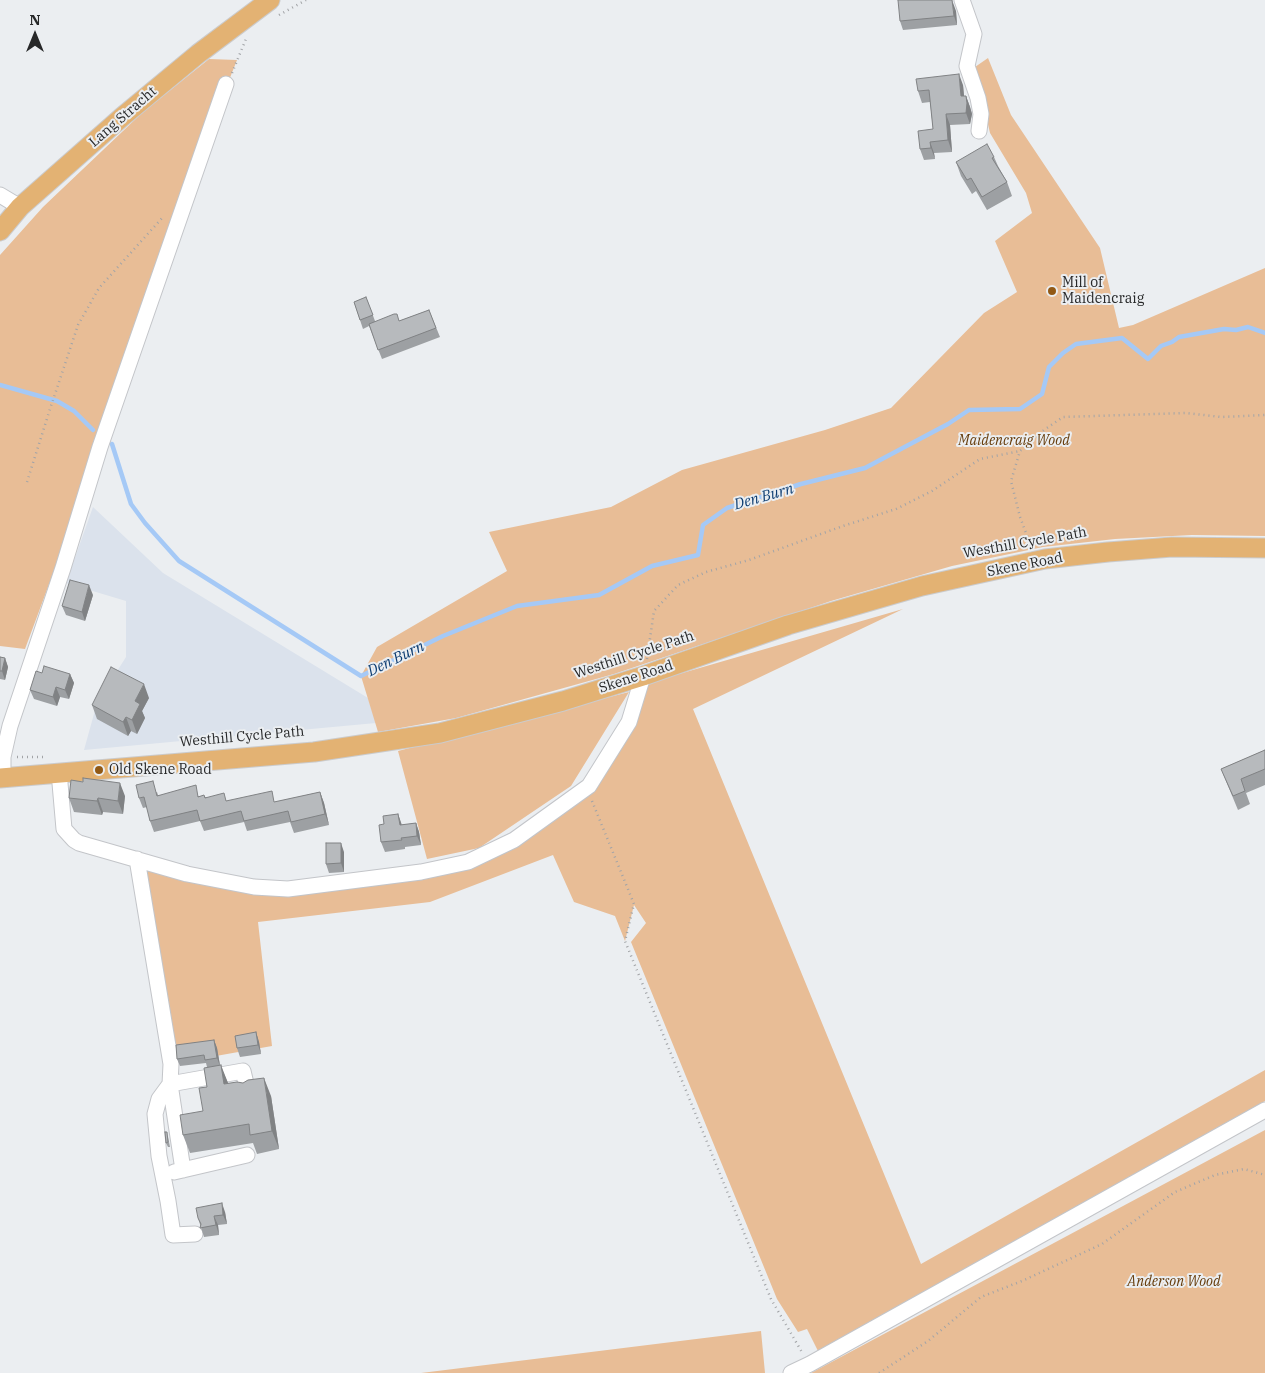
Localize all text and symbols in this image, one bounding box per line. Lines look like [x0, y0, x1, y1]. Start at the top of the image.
north arrow [10, 10, 60, 60]
text: N [29, 11, 41, 29]
street label: Lang Stracht [86, 83, 160, 151]
place label: Mill of Maidencraig [1062, 275, 1144, 308]
marker: Mill of Maidencraig [1046, 285, 1058, 297]
park label: Maidencraig Wood [958, 433, 1070, 449]
water label: Den Burn [732, 480, 796, 514]
street label: Westhill Cycle Path [962, 524, 1088, 562]
street label: Skene Road [986, 549, 1064, 581]
street label: Westhill Cycle Path [572, 628, 696, 682]
water label: Den Burn [365, 638, 427, 680]
street label: Skene Road [597, 657, 675, 697]
street label: Westhill Cycle Path [179, 723, 305, 751]
place label: Old Skene Road [109, 762, 212, 778]
marker: Old Skene Road [93, 764, 105, 776]
park label: Anderson Wood [1127, 1274, 1221, 1290]

